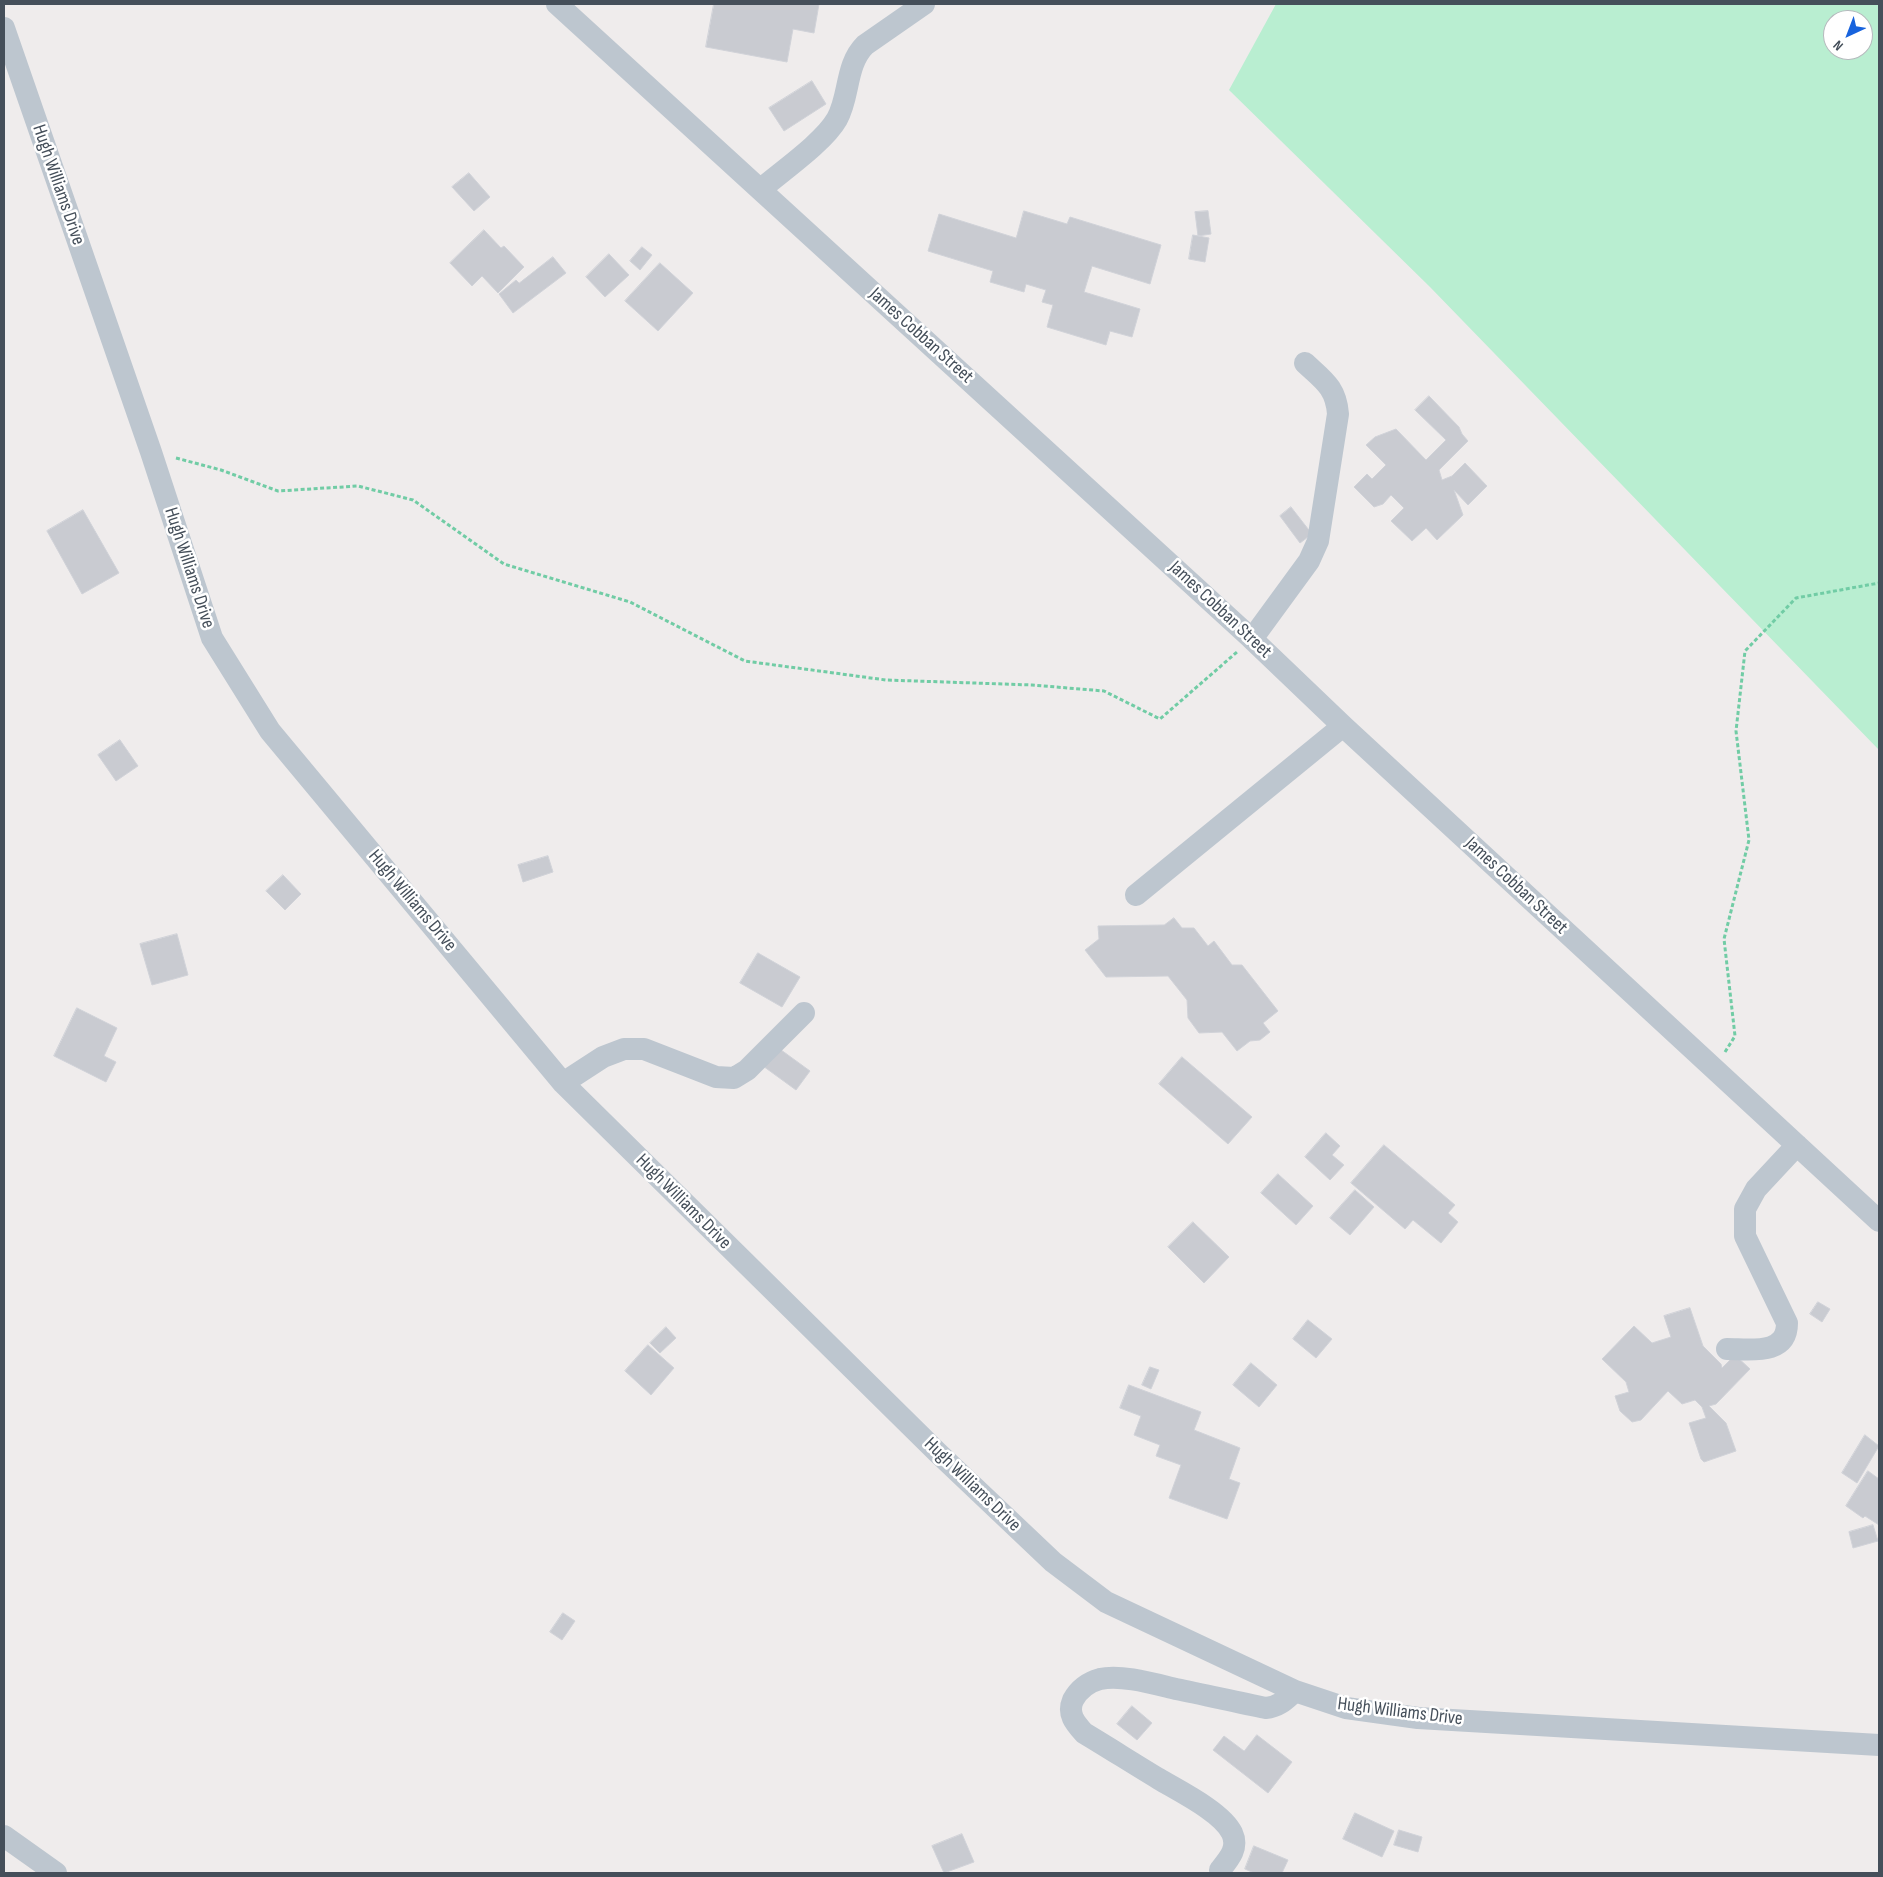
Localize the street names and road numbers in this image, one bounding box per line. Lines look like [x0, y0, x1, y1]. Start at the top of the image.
street label: Hugh Williams Drive [27, 122, 89, 248]
street label: James Cobban Street [864, 283, 978, 389]
street label: Hugh Williams Drive [159, 505, 219, 631]
street label: James Cobban Street [1164, 557, 1276, 663]
street label: James Cobban Street [1460, 833, 1572, 939]
street label: Hugh Williams Drive [363, 846, 461, 956]
street label: Hugh Williams Drive [630, 1149, 736, 1255]
street label: Hugh Williams Drive [919, 1433, 1025, 1537]
street label: Hugh Williams Drive [1336, 1693, 1464, 1731]

